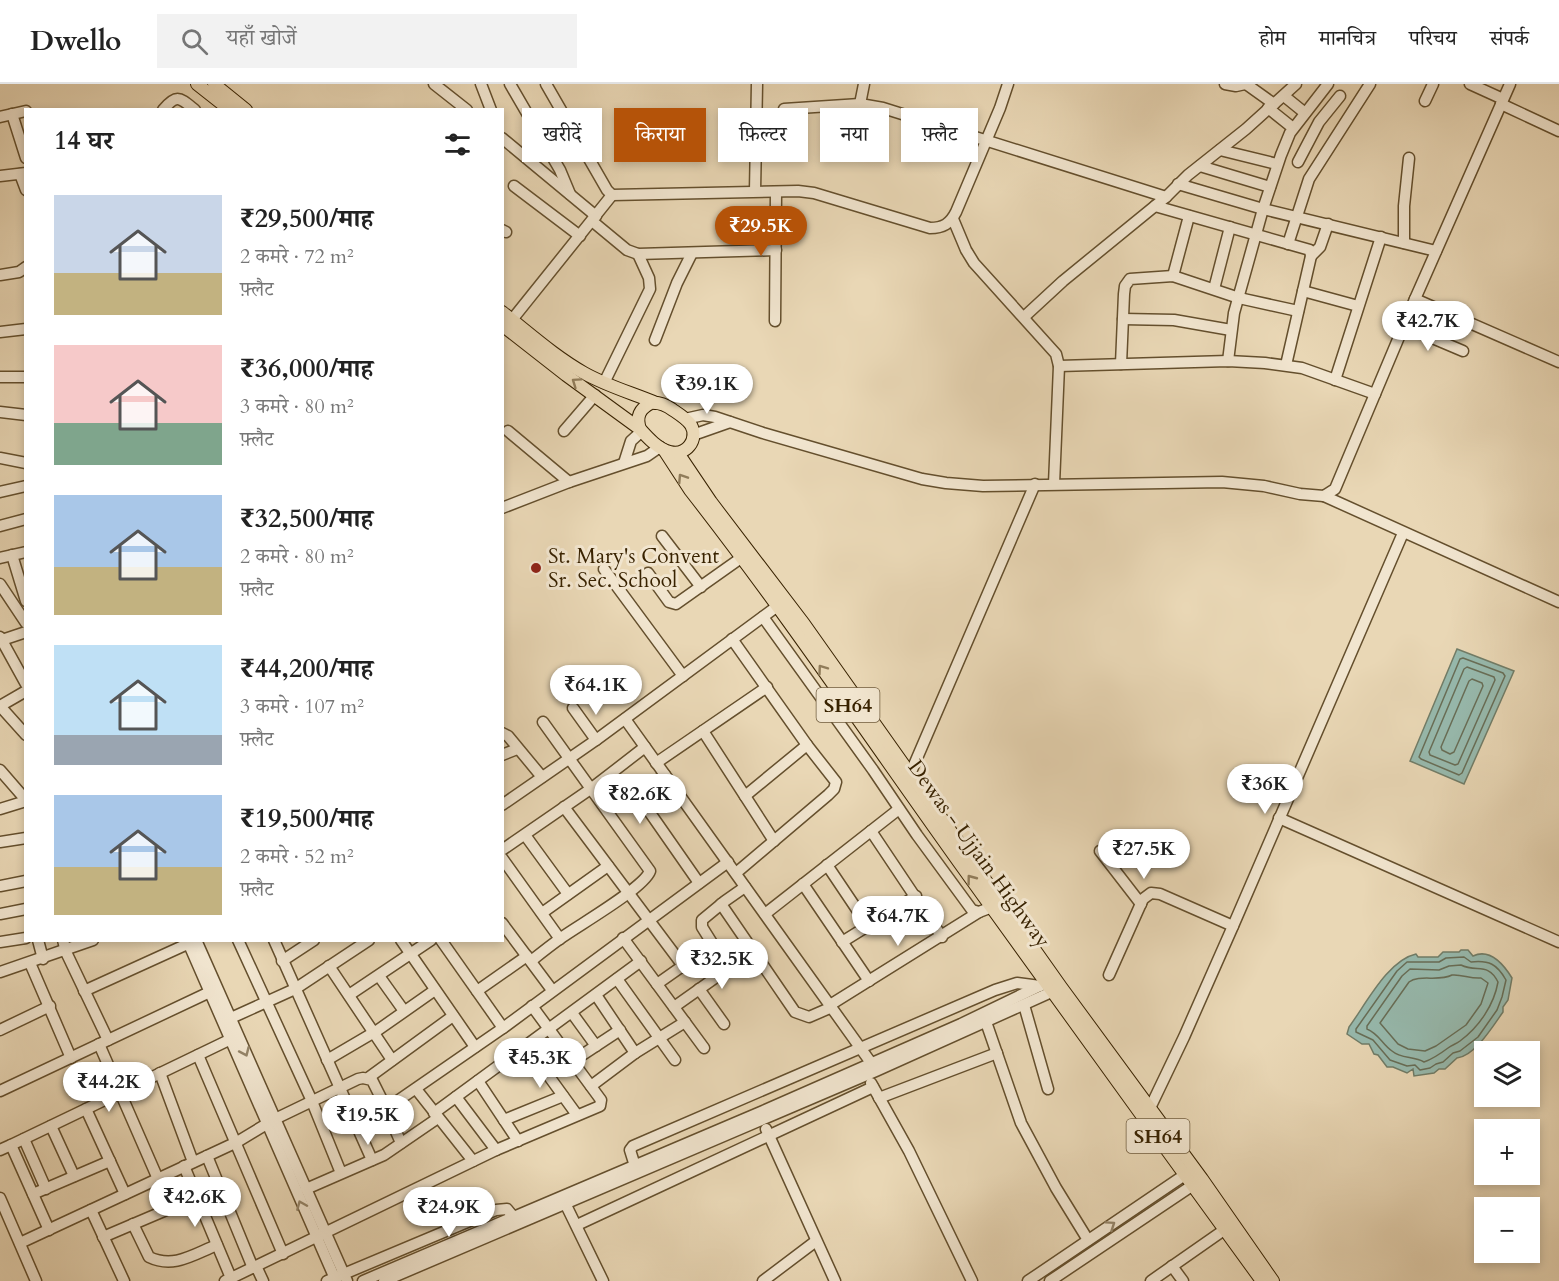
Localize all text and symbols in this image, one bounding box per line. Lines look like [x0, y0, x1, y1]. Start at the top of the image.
search box [157, 14, 577, 68]
text: Dwello [30, 22, 121, 60]
text: यहाँ खोजें [226, 23, 297, 53]
text: होम [1259, 24, 1286, 53]
text: मानचित्र [1319, 24, 1376, 53]
text: परिचय [1409, 24, 1457, 53]
text: संपर्क [1490, 24, 1529, 53]
icon: search [178, 25, 211, 58]
chip: खरीदें [522, 108, 602, 162]
chip: किराया [614, 108, 706, 162]
chip: फ़िल्टर [718, 108, 808, 162]
chip: नया [820, 108, 889, 162]
chip: फ़्लैट [901, 108, 978, 162]
text: 14 घर [54, 123, 113, 158]
icon: filters [441, 128, 474, 161]
text: ₹29,500/माह [240, 201, 373, 236]
pin: ₹29.5K [712, 206, 810, 257]
text: ₹29.5K [729, 212, 793, 239]
icon: home [102, 219, 174, 291]
text: 2 कमरे · 72 m² [240, 243, 354, 270]
text: फ़्लैट [240, 276, 273, 303]
pin: ₹42.7K [1379, 301, 1477, 352]
text: ₹42.7K [1396, 307, 1460, 334]
text: ₹36,000/माह [240, 351, 373, 386]
pin: ₹39.1K [658, 364, 756, 415]
icon: home [102, 369, 174, 441]
text: ₹39.1K [675, 370, 739, 397]
one-way arrow [572, 378, 583, 389]
text: 3 कमरे · 80 m² [240, 393, 354, 420]
text: फ़्लैट [240, 426, 273, 453]
one-way arrow [678, 473, 689, 484]
text: ₹32,500/माह [240, 501, 373, 536]
icon: home [102, 519, 174, 591]
place label: St. Mary's Convent Sr. Sec. School [548, 542, 720, 595]
text: 2 कमरे · 80 m² [240, 543, 354, 570]
marker: St. Mary's Convent Sr. Sec. School [529, 561, 543, 575]
text: फ़्लैट [240, 576, 273, 603]
text: ₹44,200/माह [240, 651, 373, 686]
one-way arrow [818, 664, 829, 675]
pin: ₹64.1K [547, 665, 645, 716]
icon: home [102, 669, 174, 741]
text: ₹64.1K [564, 671, 628, 698]
road number: SH64 [816, 688, 880, 722]
text: 3 कमरे · 107 m² [240, 693, 364, 720]
text: फ़्लैट [240, 726, 273, 753]
street label: Dewas - Ujjain Highway [901, 754, 1057, 954]
pin: ₹36K [1229, 764, 1301, 815]
text: ₹36K [1241, 770, 1289, 797]
pin: ₹82.6K [591, 774, 689, 825]
text: ₹82.6K [608, 780, 672, 807]
text: ₹19,500/माह [240, 801, 373, 836]
icon: home [102, 819, 174, 891]
pin: ₹27.5K [1095, 829, 1193, 880]
text: ₹27.5K [1112, 835, 1176, 862]
text: 2 कमरे · 52 m² [240, 843, 354, 870]
one-way arrow [968, 875, 979, 886]
text: फ़्लैट [240, 876, 273, 903]
pin: ₹64.7K [849, 896, 947, 947]
text: ₹64.7K [866, 902, 930, 929]
pin: ₹32.5K [673, 939, 771, 990]
text: ₹32.5K [690, 945, 754, 972]
pin: ₹45.3K [491, 1038, 589, 1089]
map controls [1474, 1041, 1540, 1263]
button: layers [1474, 1041, 1540, 1107]
text: ₹45.3K [508, 1044, 572, 1071]
one-way arrow [238, 1045, 250, 1056]
pin: ₹44.2K [60, 1062, 158, 1113]
text: ₹44.2K [77, 1068, 141, 1095]
pin: ₹19.5K [319, 1095, 417, 1146]
text: ₹19.5K [336, 1101, 400, 1128]
road number: SH64 [1126, 1119, 1190, 1153]
button: + [1474, 1119, 1540, 1185]
pin: ₹42.6K [146, 1177, 244, 1228]
text: ₹42.6K [163, 1183, 227, 1210]
pin: ₹24.9K [400, 1187, 498, 1238]
text: ₹24.9K [417, 1193, 481, 1220]
button: − [1474, 1197, 1540, 1263]
one-way arrow [296, 1201, 308, 1212]
one-way arrow [1105, 1221, 1116, 1232]

